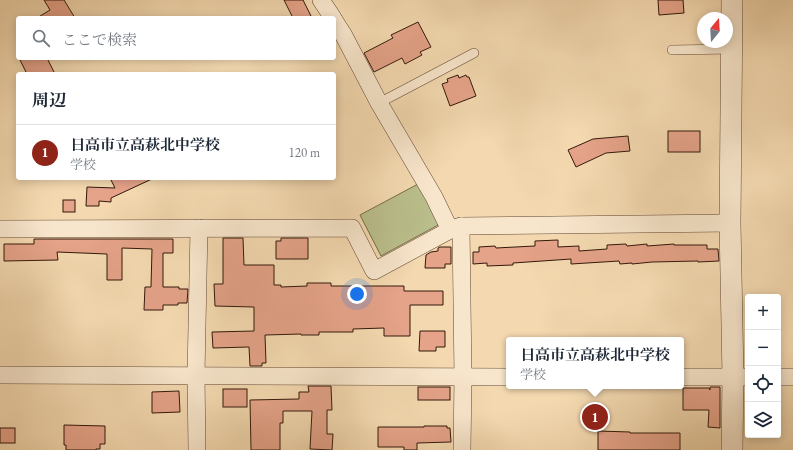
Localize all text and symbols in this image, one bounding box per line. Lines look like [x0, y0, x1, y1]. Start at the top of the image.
north arrow [697, 12, 733, 48]
search box [16, 16, 336, 60]
icon: search [30, 27, 52, 49]
text: ここで検索 [62, 30, 137, 49]
text: 周辺 [32, 89, 66, 111]
text: 日高市立高萩北中学校 [70, 135, 220, 154]
text: 1 [42, 144, 48, 161]
text: 120 m [289, 144, 320, 161]
text: 学校 [70, 156, 96, 173]
your location [347, 284, 367, 304]
map controls [745, 294, 781, 438]
button: + [745, 294, 781, 330]
button: − [745, 330, 781, 366]
popup [506, 337, 684, 389]
text: 日高市立高萩北中学校 [520, 345, 670, 364]
text: 学校 [520, 366, 546, 383]
button: locate [745, 366, 781, 402]
pin: 1 [582, 402, 608, 432]
button: layers [745, 402, 781, 438]

